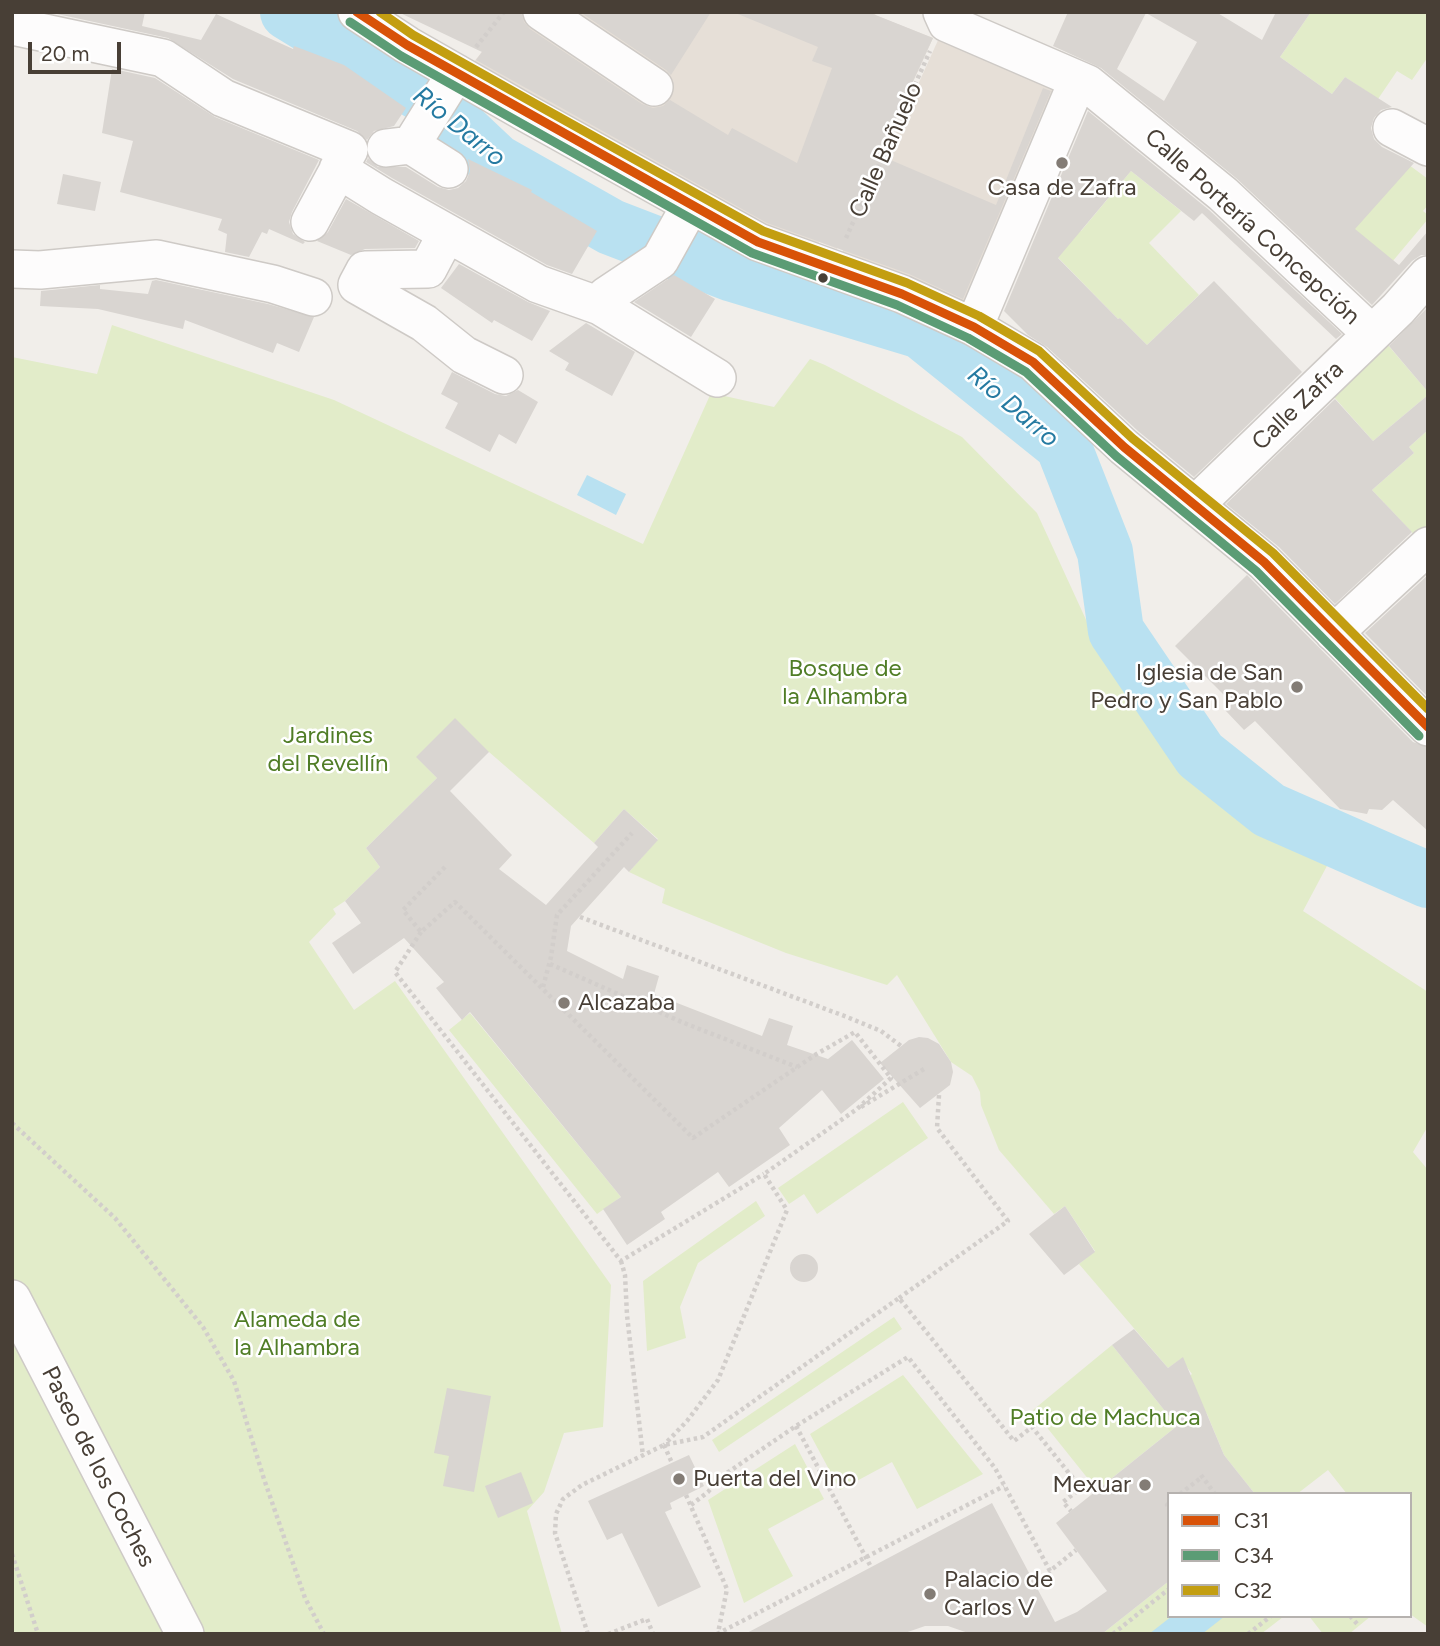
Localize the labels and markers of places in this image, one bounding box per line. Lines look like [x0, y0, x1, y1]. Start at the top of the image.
marker: Casa de Zafra [1054, 155, 1070, 171]
place label: Casa de Zafra [988, 174, 1136, 202]
unlabelled marker [816, 271, 830, 285]
place label: Iglesia de San Pedro y San Pablo [1090, 659, 1283, 715]
marker: Iglesia de San Pedro y San Pablo [1289, 679, 1305, 695]
place label: Alcazaba [578, 989, 675, 1017]
marker: Alcazaba [556, 995, 572, 1011]
place label: Puerta del Vino [693, 1465, 856, 1493]
marker: Puerta del Vino [671, 1471, 687, 1487]
place label: Mexuar [1053, 1471, 1131, 1499]
marker: Mexuar [1137, 1477, 1153, 1493]
place label: Palacio de Carlos V [944, 1566, 1053, 1622]
marker: Palacio de Carlos V [922, 1586, 938, 1602]

